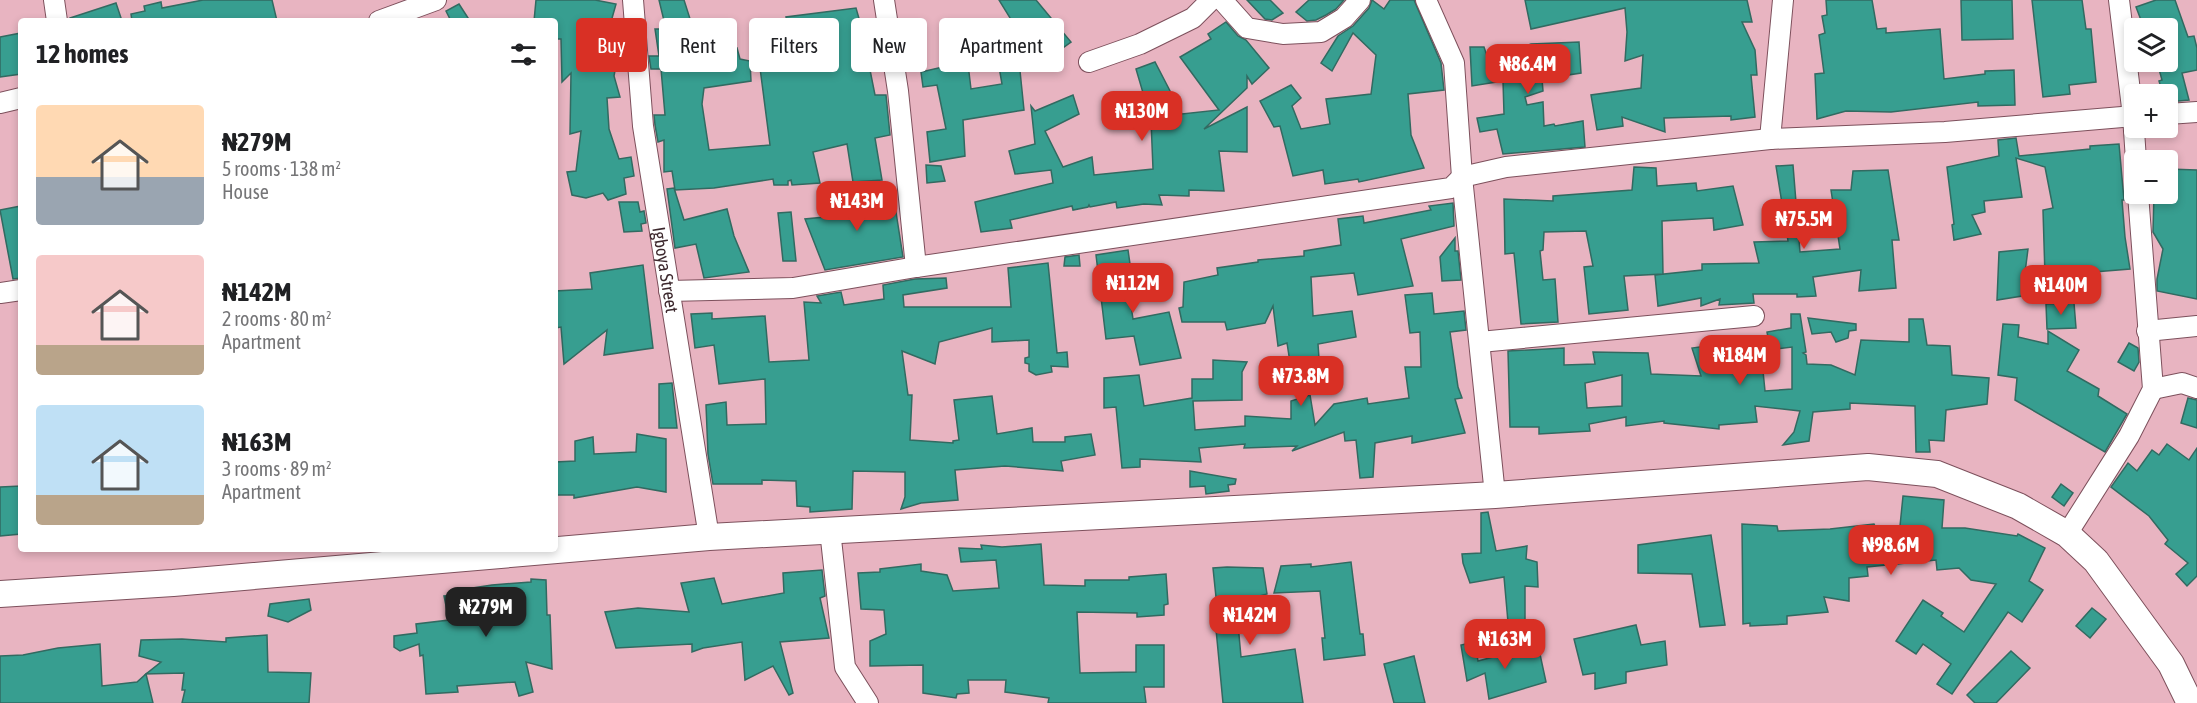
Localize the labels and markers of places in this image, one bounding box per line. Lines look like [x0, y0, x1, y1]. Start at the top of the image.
pin: ₦86.4M [1479, 44, 1577, 95]
pin: ₦130M [1100, 91, 1184, 142]
pin: ₦143M [815, 181, 899, 232]
pin: ₦75.5M [1755, 199, 1853, 250]
pin: ₦112M [1091, 263, 1175, 314]
pin: ₦140M [2019, 265, 2103, 316]
pin: ₦184M [1698, 335, 1782, 386]
pin: ₦73.8M [1252, 356, 1350, 407]
pin: ₦98.6M [1842, 525, 1940, 576]
pin: ₦279M [444, 587, 528, 638]
pin: ₦142M [1208, 595, 1292, 646]
pin: ₦163M [1463, 619, 1547, 670]

